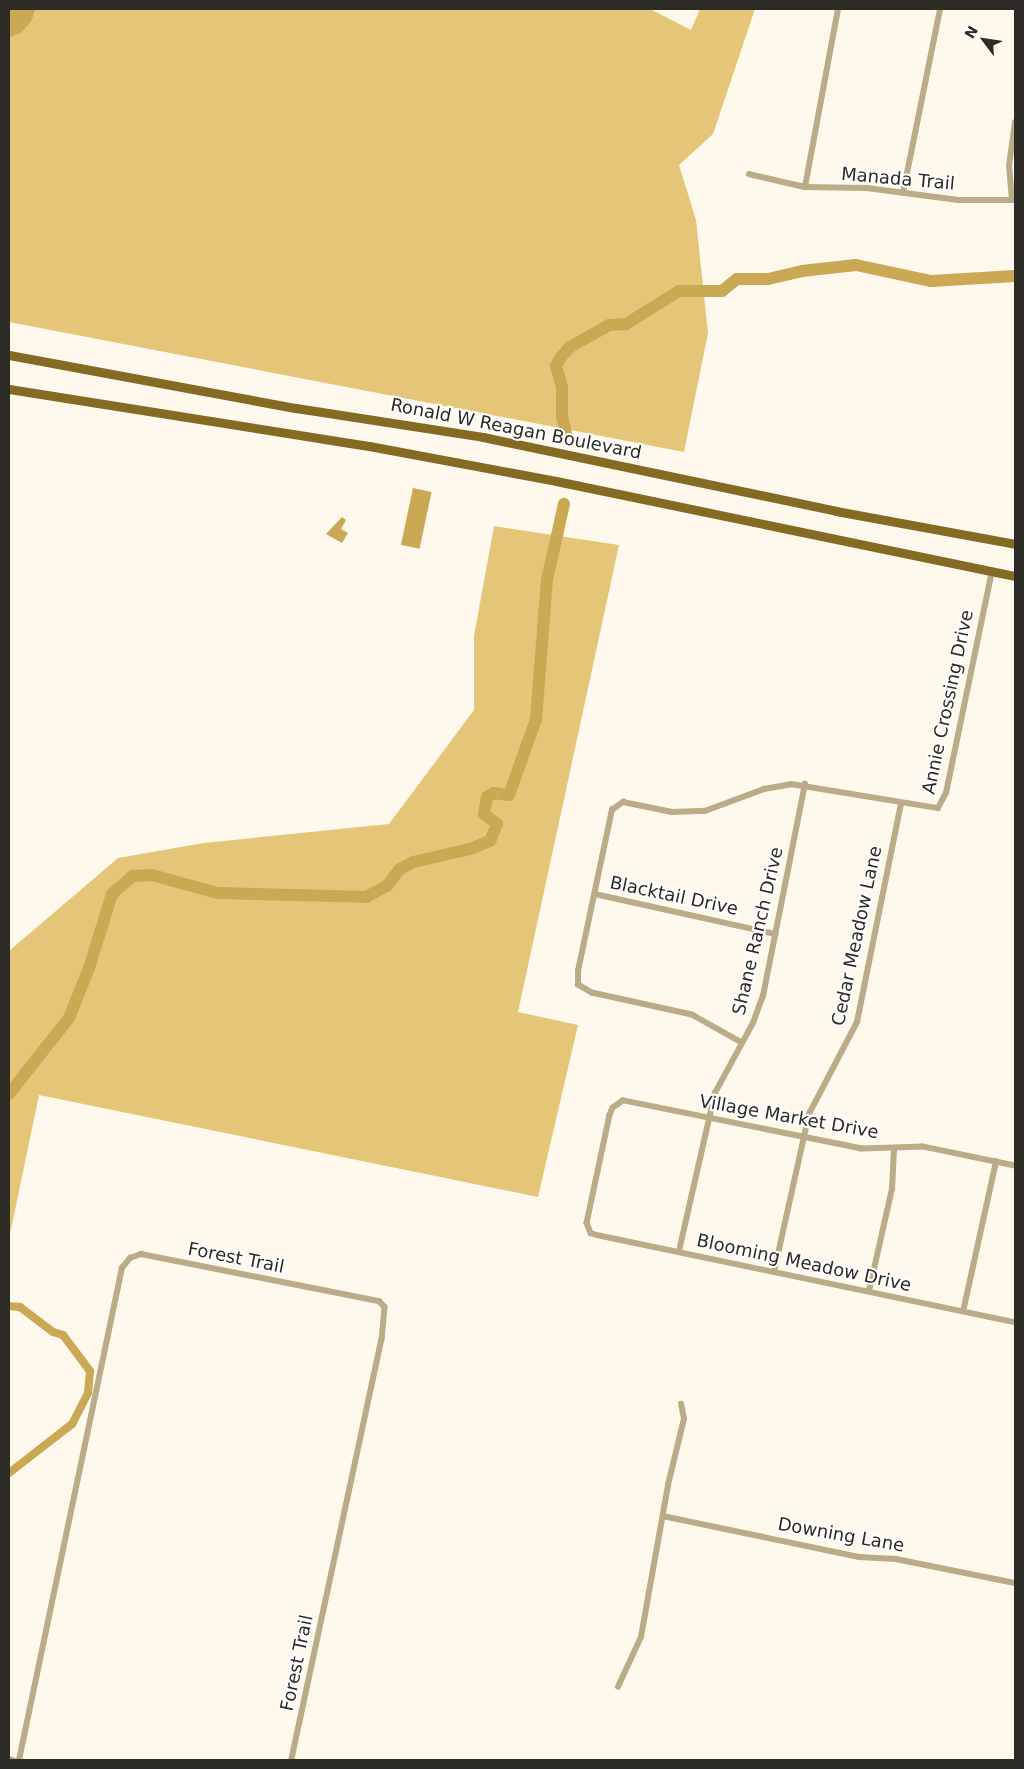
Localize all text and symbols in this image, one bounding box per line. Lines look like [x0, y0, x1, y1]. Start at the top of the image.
north arrow [959, 15, 1009, 65]
text: N [961, 23, 981, 41]
street label: Manada Trail [840, 163, 956, 195]
street label: Ronald W Reagan Boulevard [389, 394, 643, 464]
street label: Annie Crossing Drive [918, 608, 978, 796]
street label: Cedar Meadow Lane [827, 844, 887, 1028]
street label: Shane Ranch Drive [728, 845, 788, 1017]
street label: Blacktail Drive [608, 872, 740, 920]
street label: Village Market Drive [698, 1091, 880, 1143]
street label: Blooming Meadow Drive [695, 1230, 913, 1296]
street label: Forest Trail [186, 1238, 286, 1278]
street label: Downing Lane [776, 1513, 906, 1557]
street label: Forest Trail [276, 1613, 318, 1713]

